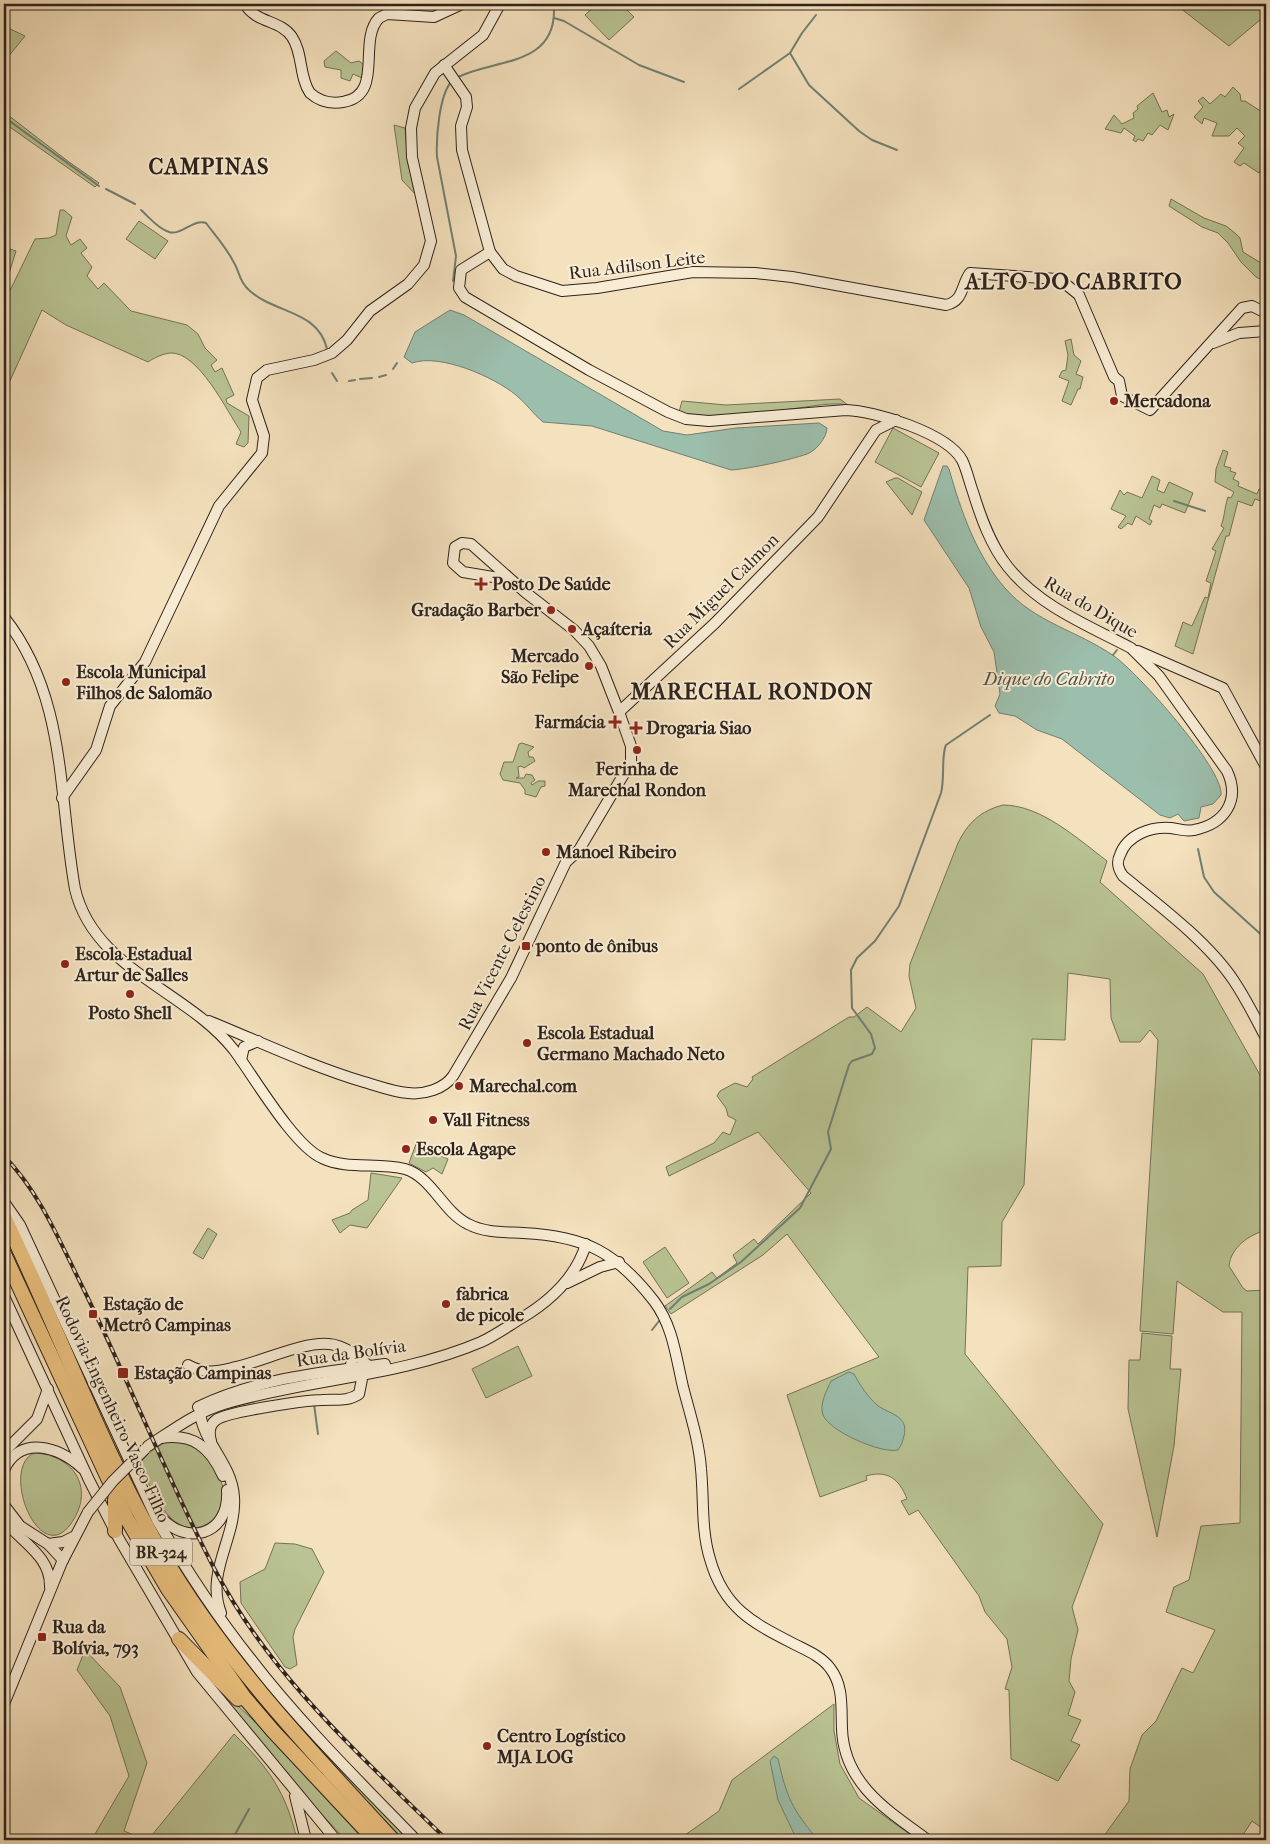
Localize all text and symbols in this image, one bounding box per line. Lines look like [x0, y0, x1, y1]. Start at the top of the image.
district label: CAMPINAS [149, 154, 269, 180]
street label: Rua Adilson Leite [568, 247, 707, 284]
district label: ALTO DO CABRITO [963, 269, 1183, 295]
place label: Mercadona [1123, 391, 1211, 412]
marker: Mercadona [1108, 395, 1120, 407]
street label: Rua Miguel Calmon [659, 529, 784, 653]
street label: Rua do Dique [1040, 572, 1142, 643]
place label: Posto De Saúde [492, 574, 611, 595]
marker: Posto De Saúde [474, 577, 488, 591]
place label: Gradação Barber [411, 600, 541, 621]
marker: Gradação Barber [545, 604, 557, 616]
place label: Açaíteria [581, 619, 652, 640]
marker: Açaíteria [566, 623, 578, 635]
place label: Mercado São Felipe [501, 646, 579, 688]
marker: Mercado São Felipe [583, 660, 595, 672]
place label: Escola Municipal Filhos de Salomão [75, 662, 212, 704]
water label: Dique do Cabrito [981, 668, 1115, 690]
marker: Escola Municipal Filhos de Salomão [60, 676, 72, 688]
district label: MARECHAL RONDON [630, 679, 873, 705]
place label: Farmácia [534, 712, 606, 733]
marker: Farmácia [609, 716, 621, 728]
place label: Drogaria Siao [646, 718, 752, 739]
marker: Drogaria Siao [630, 722, 642, 734]
marker: Ferinha de Marechal Rondon [631, 744, 643, 756]
place label: Ferinha de Marechal Rondon [567, 759, 706, 801]
place label: Manoel Ribeiro [555, 842, 677, 863]
marker: Manoel Ribeiro [540, 846, 552, 858]
street label: Rua Vicente Celestino [454, 872, 551, 1034]
place label: ponto de ônibus [535, 936, 658, 957]
marker: ponto de ônibus [520, 940, 532, 952]
place label: Escola Estadual Artur de Salles [74, 944, 193, 986]
marker: Escola Estadual Artur de Salles [59, 958, 71, 970]
marker: Posto Shell [124, 988, 136, 1000]
place label: Posto Shell [88, 1003, 173, 1024]
place label: Escola Estadual Germano Machado Neto [537, 1023, 725, 1065]
marker: Escola Estadual Germano Machado Neto [521, 1037, 533, 1049]
place label: Marechal.com [468, 1076, 578, 1097]
marker: Marechal.com [453, 1080, 465, 1092]
place label: Vall Fitness [442, 1110, 530, 1131]
marker: Vall Fitness [427, 1114, 439, 1126]
place label: Escola Agape [416, 1139, 516, 1160]
marker: Escola Agape [400, 1143, 412, 1155]
place label: fabrica de picole [455, 1284, 524, 1326]
street label: Rodovia Engenheiro Vasco Filho [51, 1292, 174, 1526]
place label: Estação de Metrô Campinas [102, 1294, 231, 1336]
marker: fabrica de picole [440, 1298, 452, 1310]
marker: Estação de Metrô Campinas [87, 1308, 99, 1320]
street label: Rua da Bolívia [295, 1335, 408, 1372]
place label: Estação Campinas [134, 1363, 272, 1384]
marker: Estação Campinas [116, 1366, 130, 1380]
road number: BR-324 [130, 1538, 192, 1565]
place label: Rua da Bolívia, 793 [52, 1617, 139, 1659]
marker: Rua da Bolívia, 793 [36, 1631, 48, 1643]
place label: Centro Logístico MJA LOG [496, 1726, 626, 1768]
marker: Centro Logístico MJA LOG [481, 1740, 493, 1752]

